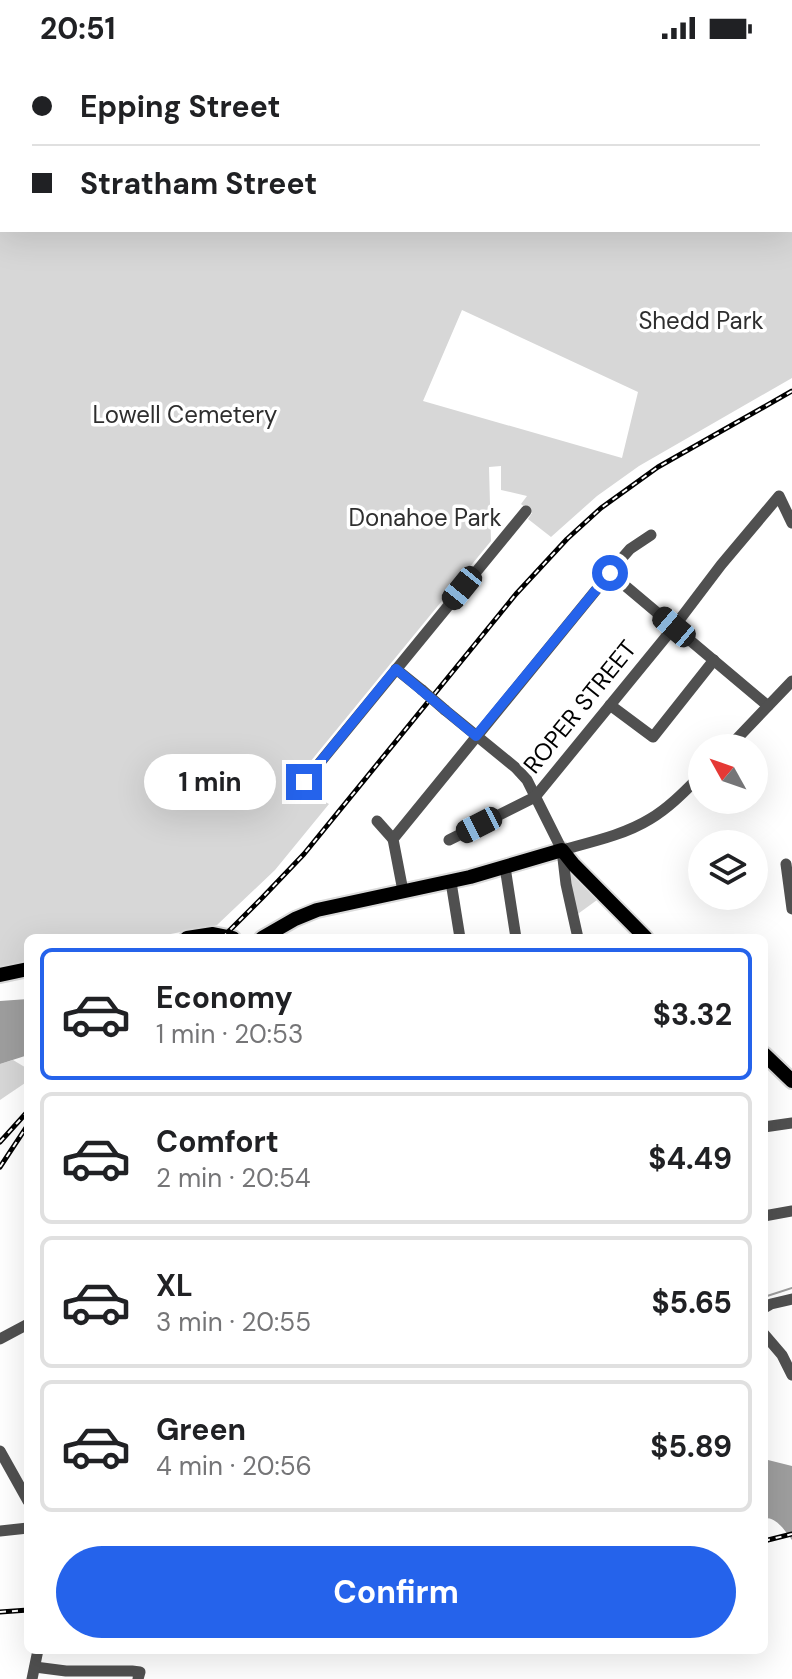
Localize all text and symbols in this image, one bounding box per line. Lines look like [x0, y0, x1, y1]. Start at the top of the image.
text: 20:51 [40, 9, 116, 48]
text: Epping Street [80, 87, 281, 126]
text: Stratham Street [80, 164, 317, 203]
park label: Shedd Park [638, 305, 764, 336]
park label: Lowell Cemetery [93, 399, 277, 430]
park label: Donahoe Park [348, 502, 502, 533]
route start [592, 555, 628, 591]
car [438, 562, 486, 614]
car [648, 602, 700, 652]
street label: ROPER STREET [516, 634, 643, 780]
north arrow [688, 734, 768, 814]
map controls [688, 734, 768, 910]
callout: 1 min [144, 754, 276, 810]
route end [286, 764, 322, 800]
text: 1 min [178, 765, 242, 799]
car [452, 803, 506, 847]
button: layers [688, 830, 768, 910]
icon: car [60, 978, 132, 1050]
text: Economy [156, 978, 293, 1017]
text: $3.32 [653, 995, 732, 1034]
text: 1 min · 20:53 [156, 1017, 303, 1051]
icon: car [60, 1122, 132, 1194]
text: Comfort [156, 1122, 279, 1161]
text: $4.49 [648, 1139, 732, 1178]
text: 2 min · 20:54 [156, 1161, 311, 1195]
icon: car [60, 1266, 132, 1338]
text: XL [156, 1266, 193, 1305]
text: $5.65 [651, 1283, 732, 1322]
text: 3 min · 20:55 [156, 1305, 311, 1339]
icon: car [60, 1410, 132, 1482]
text: Green [156, 1410, 246, 1449]
text: $5.89 [650, 1427, 732, 1466]
text: 4 min · 20:56 [156, 1449, 312, 1483]
button: Confirm [56, 1546, 736, 1638]

